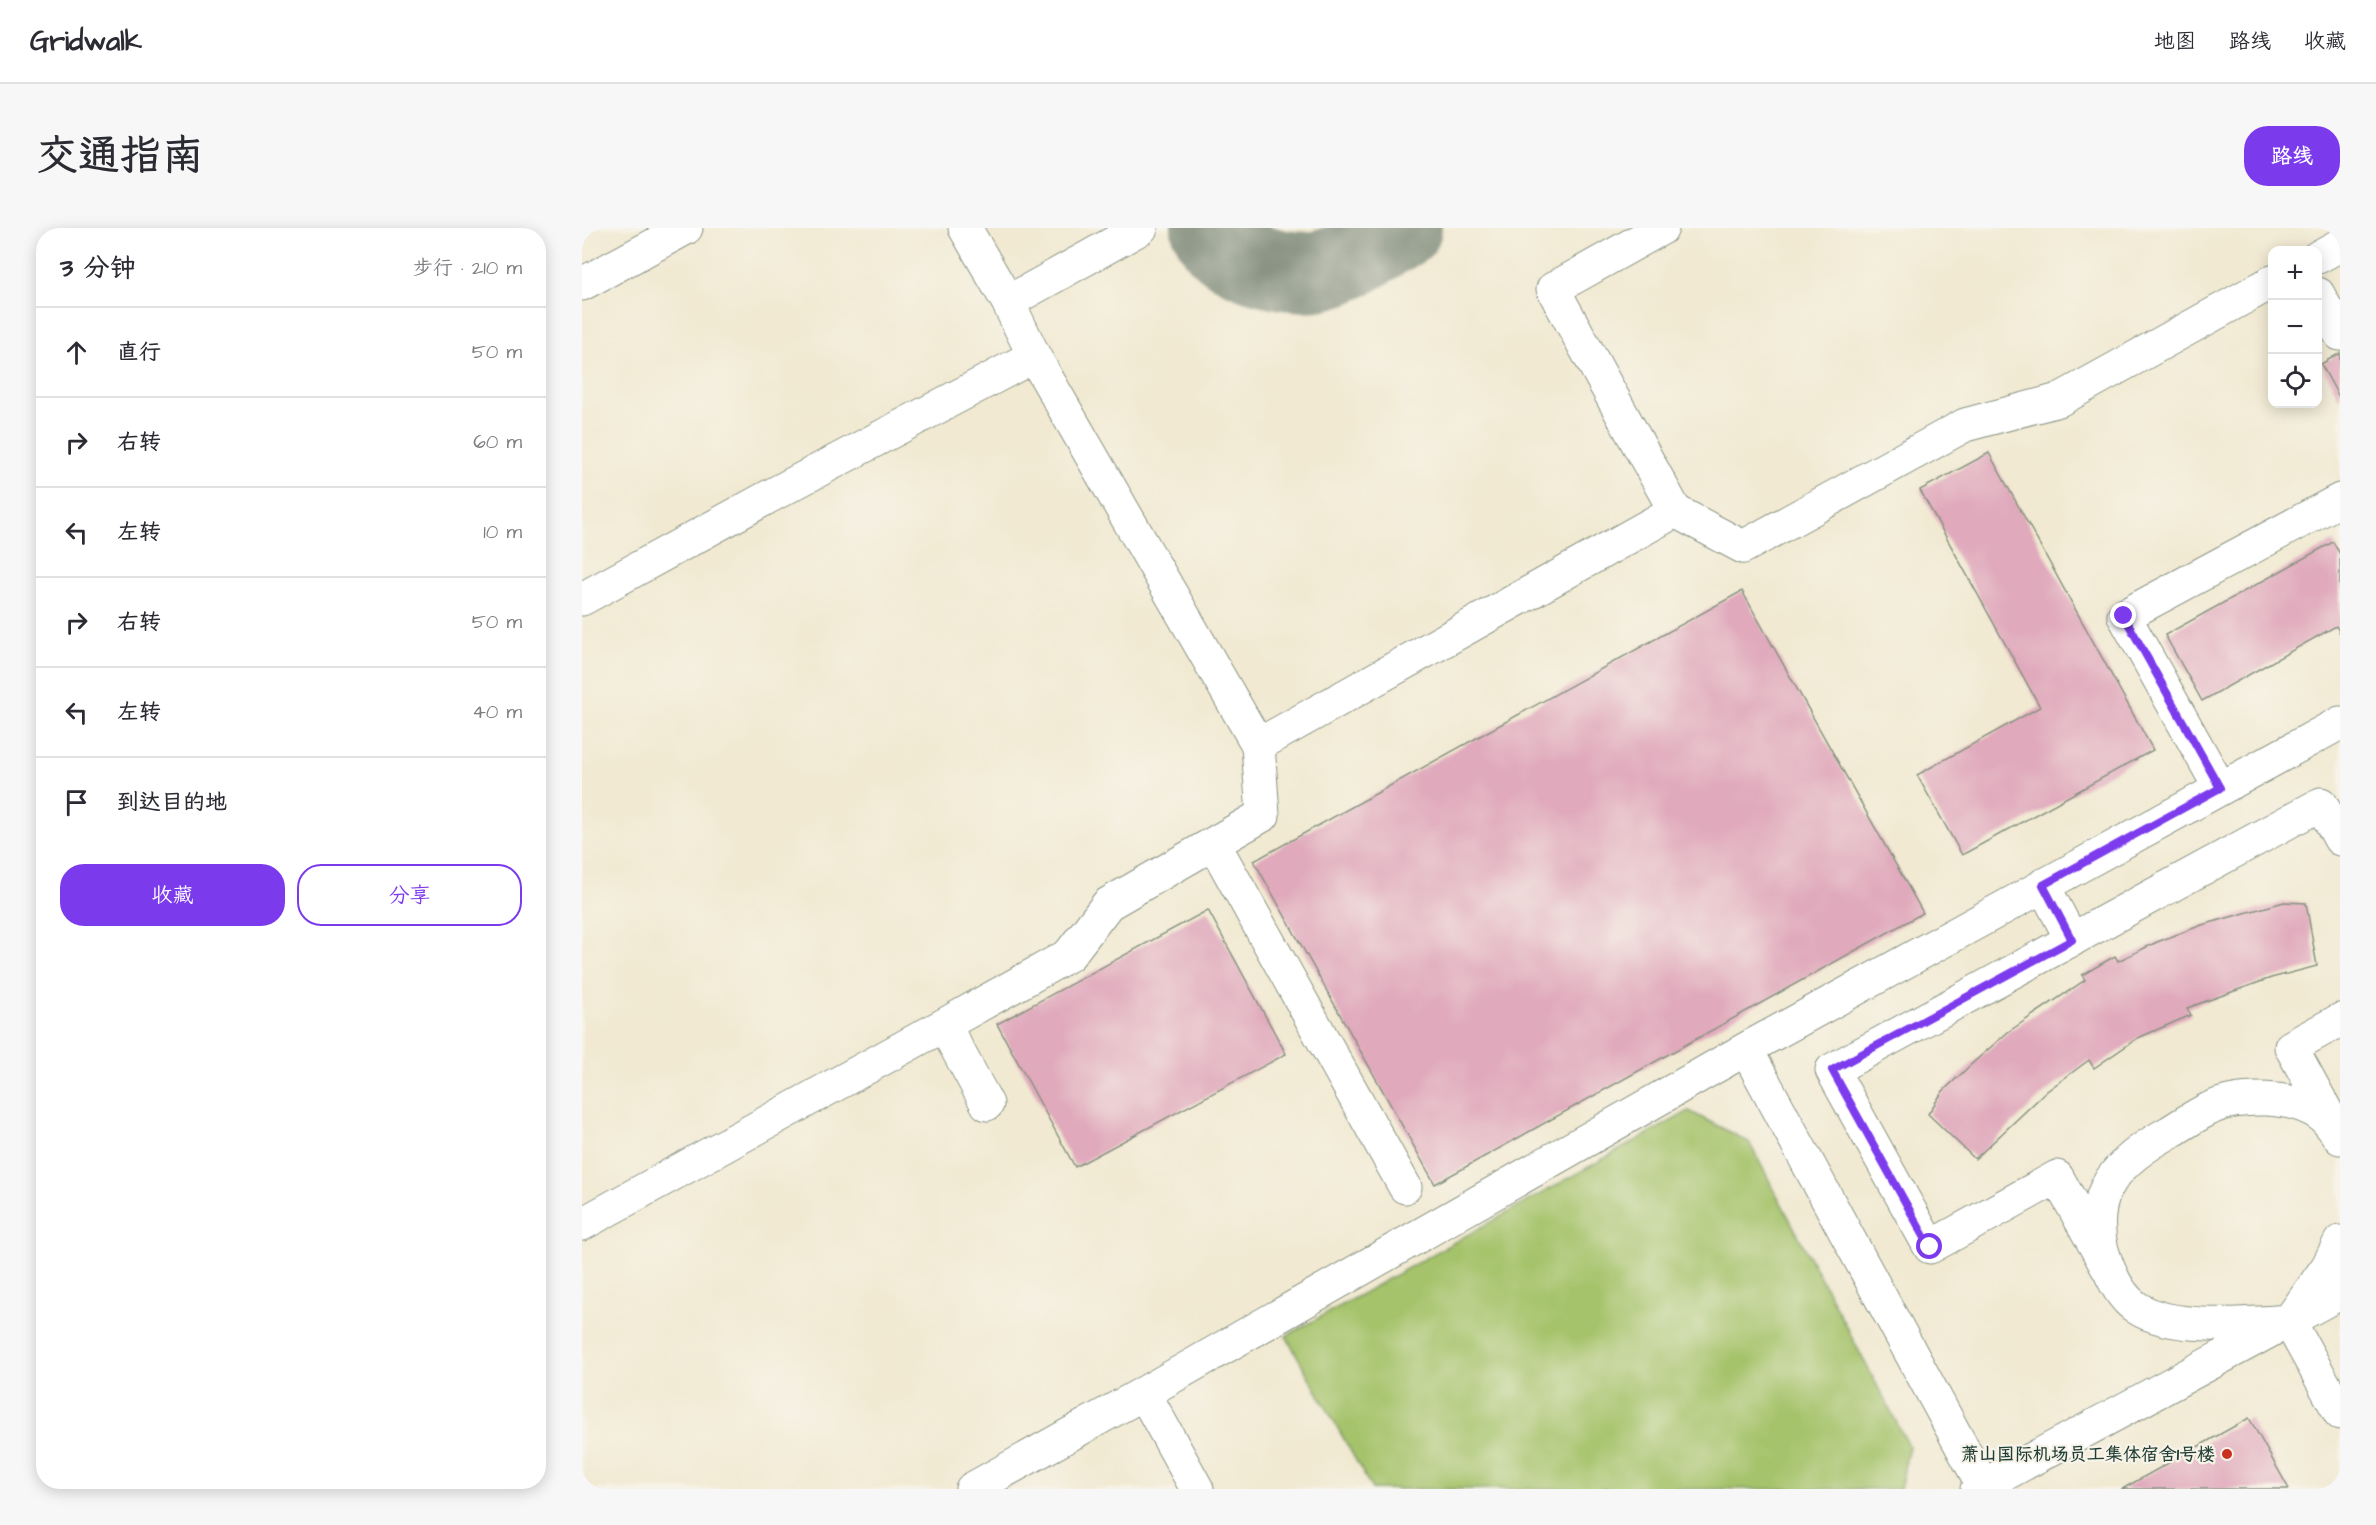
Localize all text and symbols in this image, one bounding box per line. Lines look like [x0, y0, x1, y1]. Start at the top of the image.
text: Gridwalk [30, 22, 142, 61]
text: 地图 [2154, 27, 2196, 56]
text: 路线 [2229, 27, 2271, 56]
text: 收藏 [2304, 27, 2346, 56]
button: 路线 [2244, 126, 2340, 186]
text: 交通指南 [36, 128, 204, 186]
map controls [2268, 246, 2322, 408]
button: + [2268, 246, 2322, 300]
text: 3 分钟 [60, 250, 136, 286]
text: 步行 · 210 m [413, 254, 522, 282]
button: − [2268, 300, 2322, 354]
icon: ahead [60, 336, 93, 369]
text: 直行 [117, 337, 161, 368]
text: 50 m [472, 338, 522, 366]
button: locate [2268, 354, 2322, 408]
icon: right [60, 426, 93, 459]
text: 右转 [117, 427, 161, 458]
text: 60 m [473, 428, 522, 456]
icon: left [60, 516, 93, 549]
text: 左转 [117, 517, 161, 548]
text: 10 m [483, 518, 522, 546]
route end [2110, 602, 2136, 628]
icon: right [60, 606, 93, 639]
text: 右转 [117, 607, 161, 638]
text: 50 m [472, 608, 522, 636]
icon: left [60, 696, 93, 729]
text: 左转 [117, 697, 161, 728]
text: 40 m [472, 698, 522, 726]
icon: arrive [60, 786, 93, 819]
text: 到达目的地 [117, 787, 227, 818]
button: 收藏 [60, 864, 285, 926]
button: 分享 [297, 864, 522, 926]
route start [1916, 1233, 1942, 1259]
place label: 萧山国际机场员工集体宿舍1号楼 [1961, 1442, 2215, 1467]
marker: 萧山国际机场员工集体宿舍1号楼 [2220, 1447, 2234, 1461]

